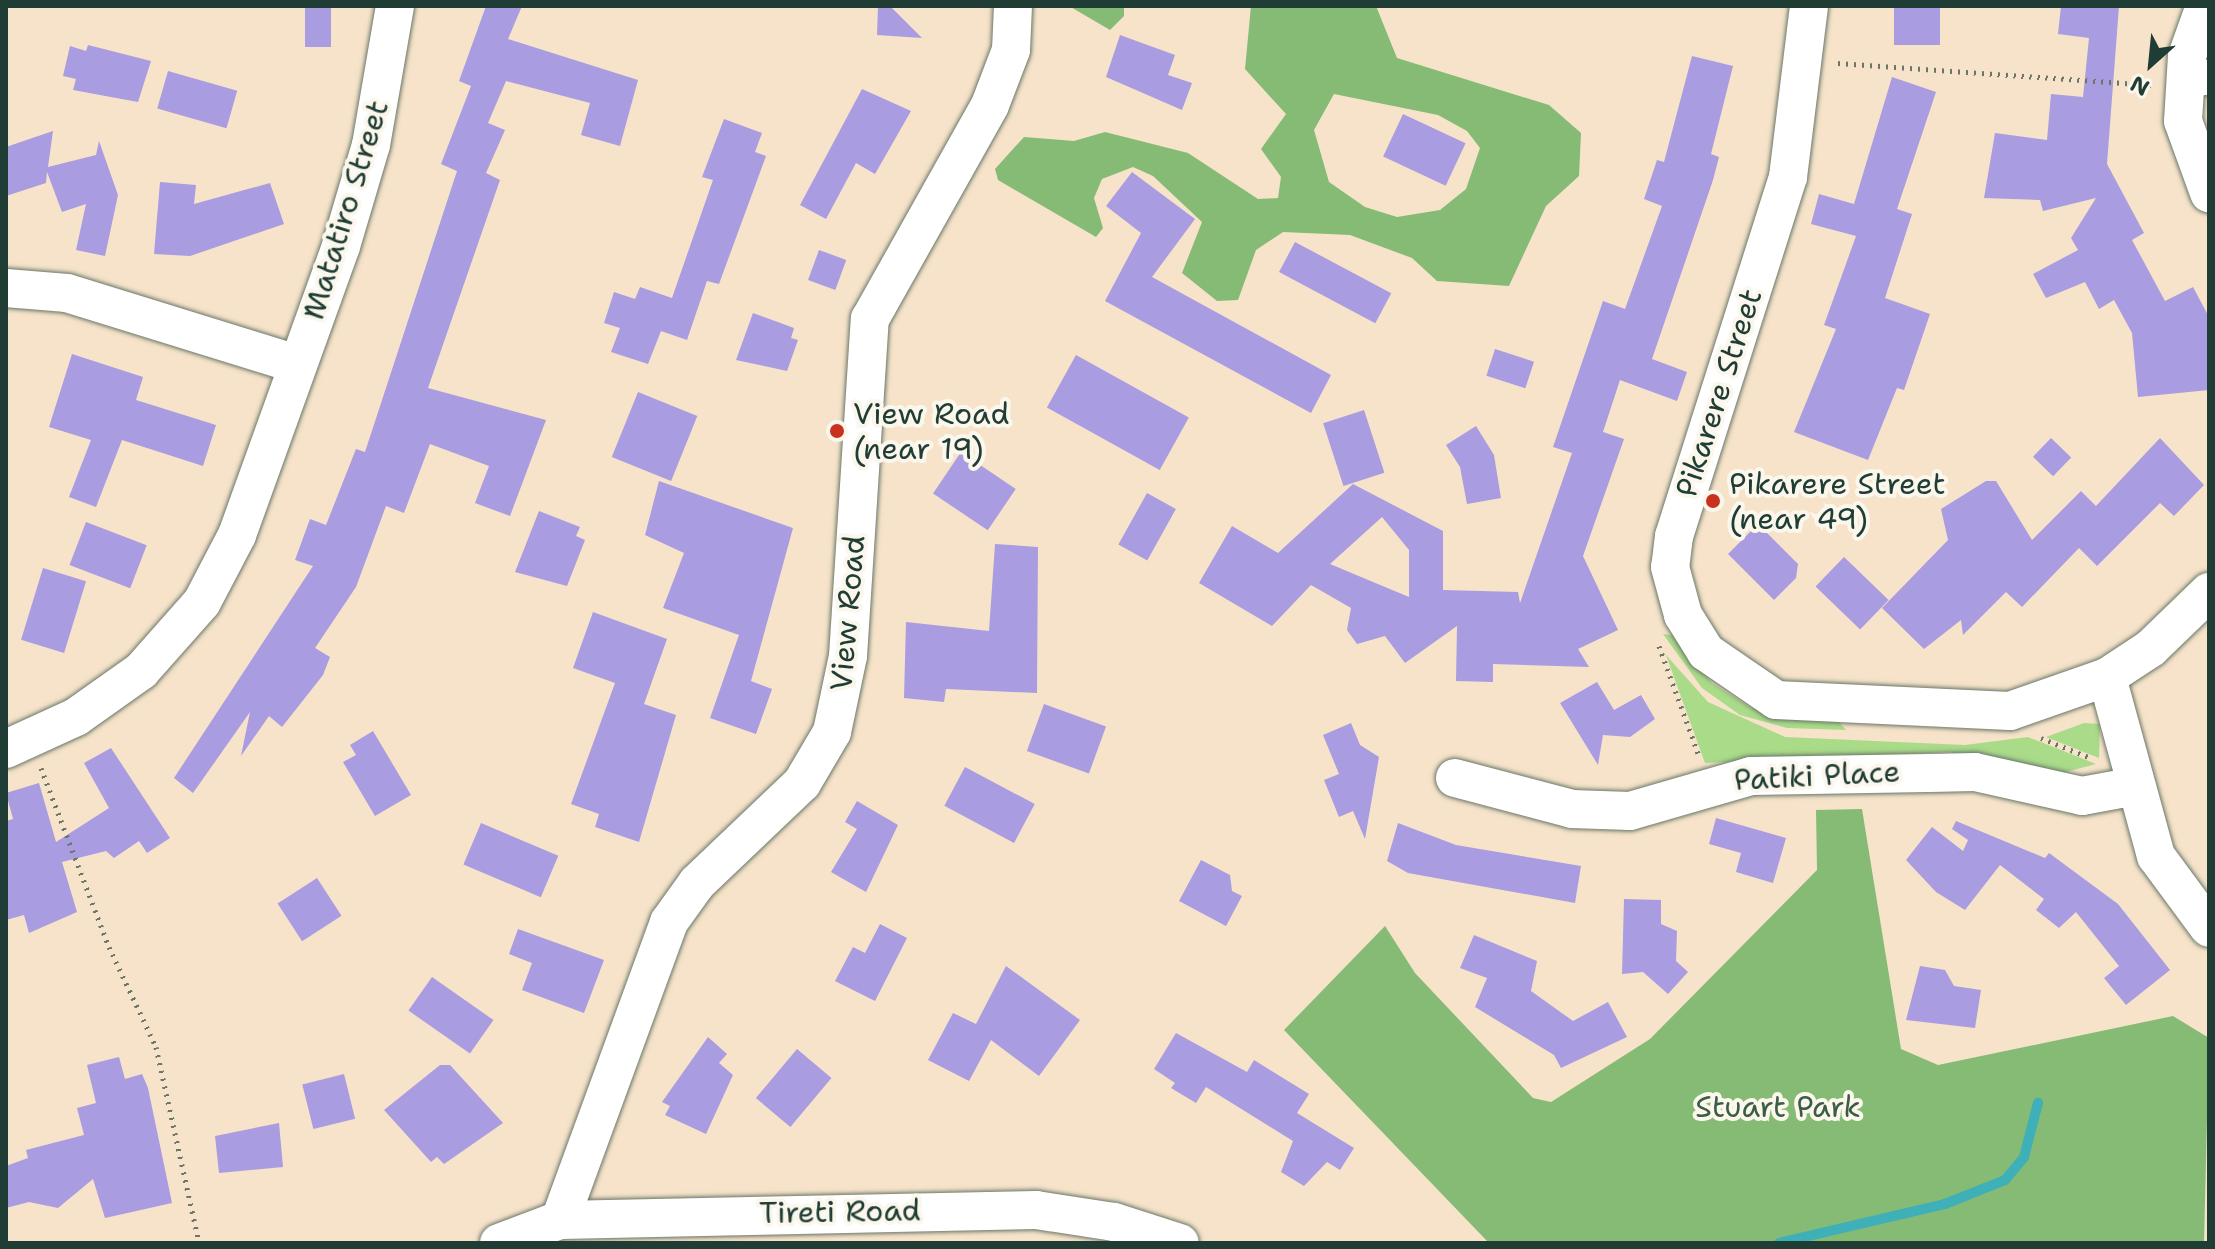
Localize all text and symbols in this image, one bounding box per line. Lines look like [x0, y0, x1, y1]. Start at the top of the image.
north arrow [2111, 24, 2191, 104]
text: N [2126, 69, 2154, 103]
street label: Matatiro Street [296, 96, 396, 324]
street label: Pikarere Street [1668, 284, 1770, 502]
place label: View Road (near 19) [853, 396, 1009, 466]
marker: View Road (near 19) [828, 422, 846, 440]
place label: Pikarere Street (near 49) [1729, 466, 1946, 536]
marker: Pikarere Street (near 49) [1704, 492, 1722, 510]
street label: View Road [823, 534, 873, 692]
street label: Patiki Place [1733, 754, 1901, 798]
park label: Stuart Park [1695, 1089, 1861, 1125]
street label: Tireti Road [759, 1193, 921, 1231]

